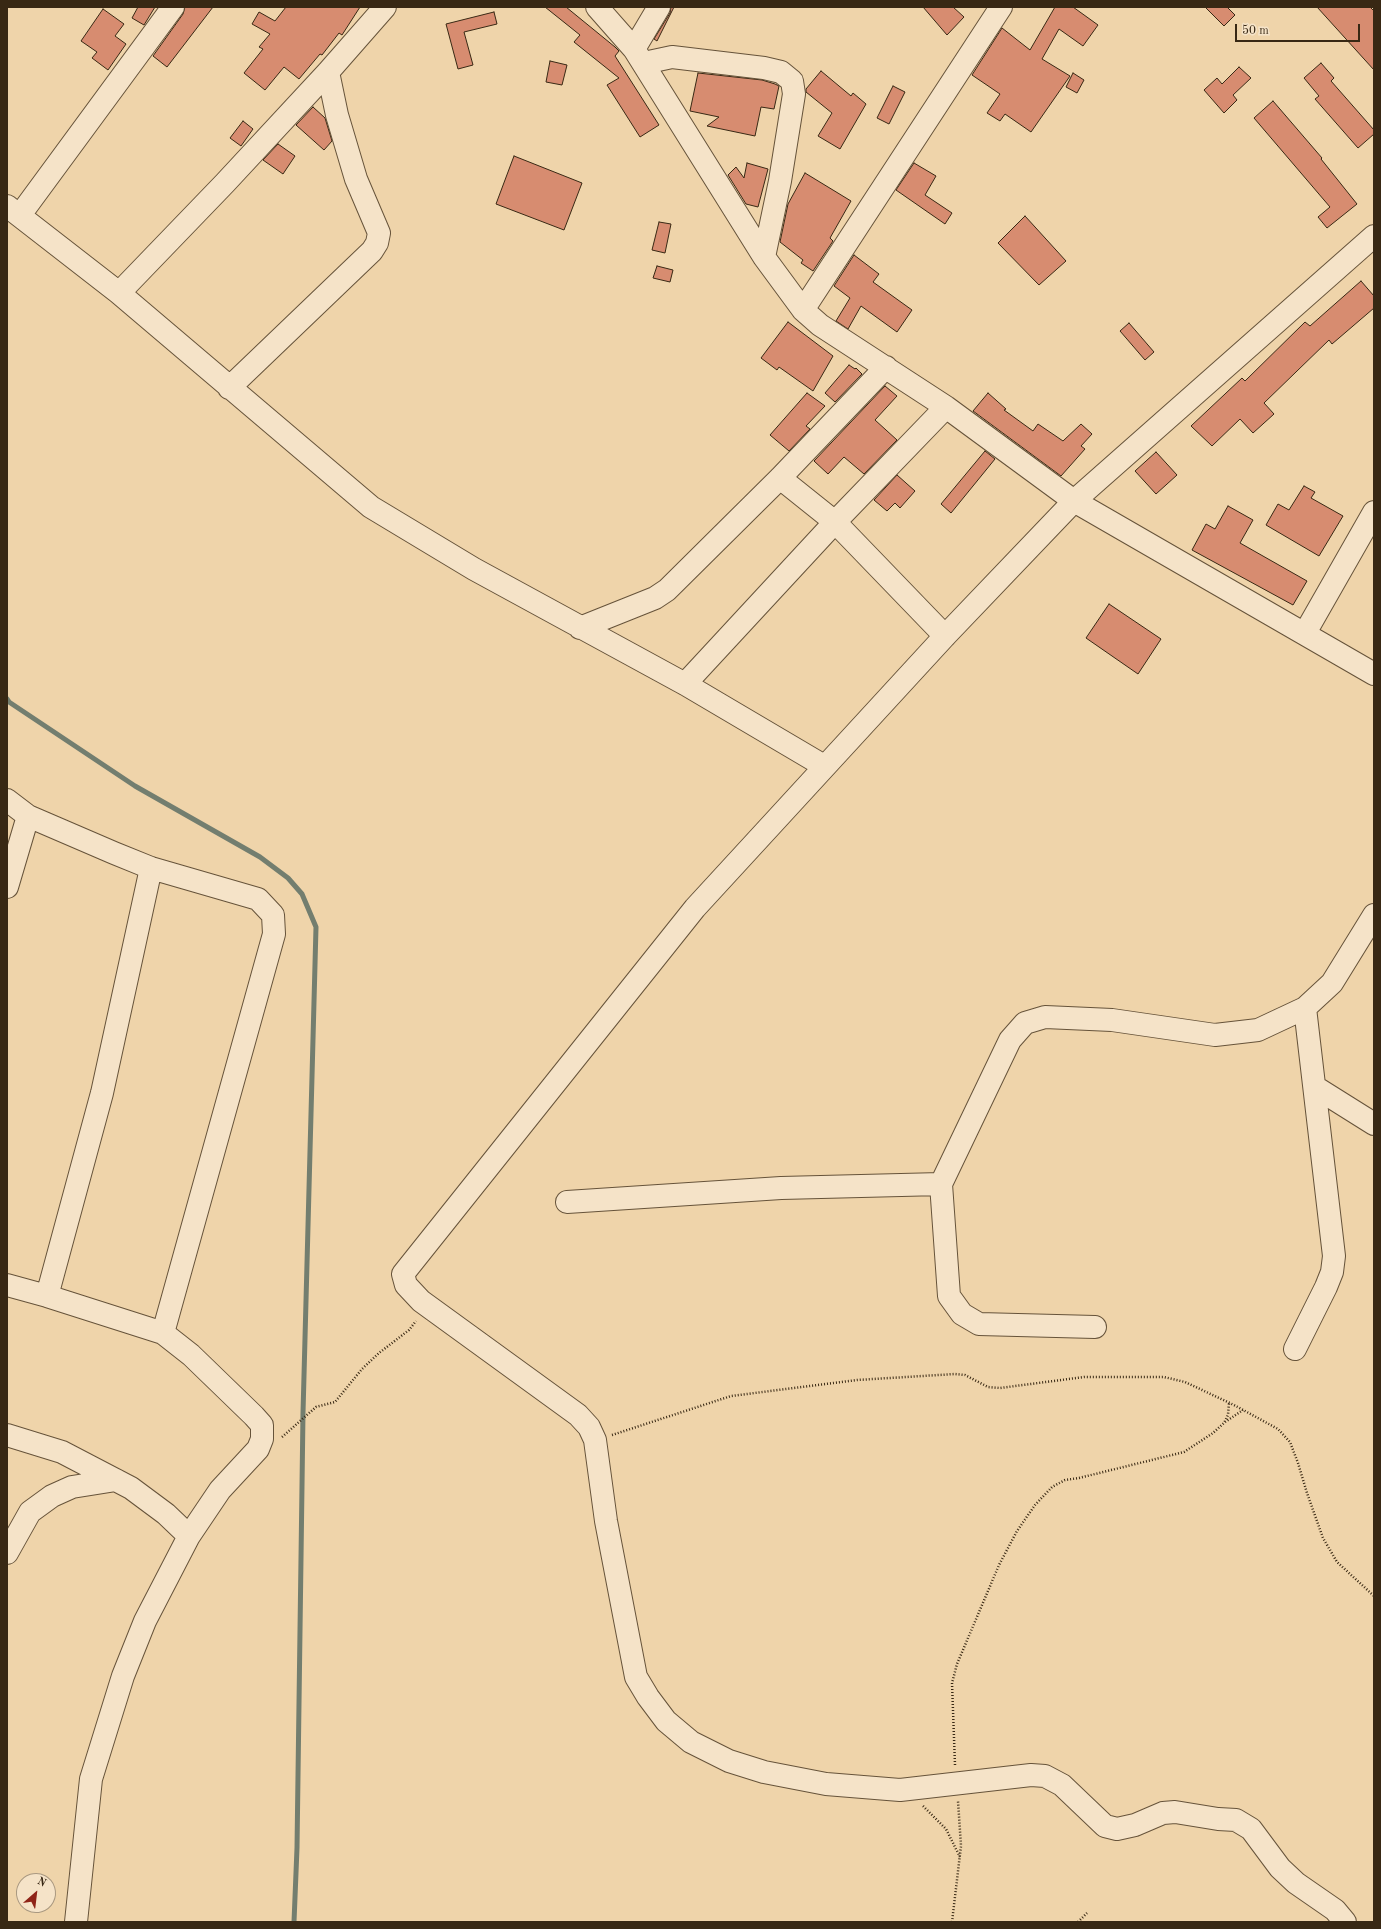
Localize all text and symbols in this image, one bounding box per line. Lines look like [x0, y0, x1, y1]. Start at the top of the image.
scale bar [1237, 16, 1362, 42]
text: 50 m [1242, 25, 1269, 37]
north arrow [16, 1873, 56, 1913]
text: N [35, 1876, 48, 1890]

